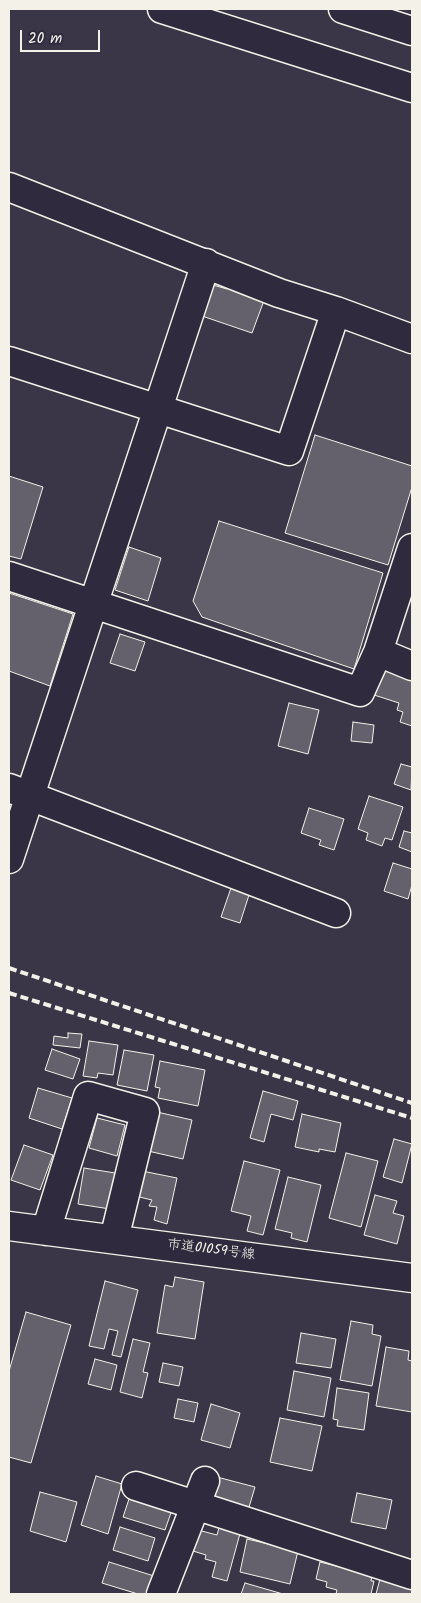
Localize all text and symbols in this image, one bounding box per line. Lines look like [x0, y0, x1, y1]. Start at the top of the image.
scale bar [22, 20, 102, 52]
text: 20 m [28, 27, 62, 51]
street label: 市道01059号線 [166, 1237, 256, 1265]

